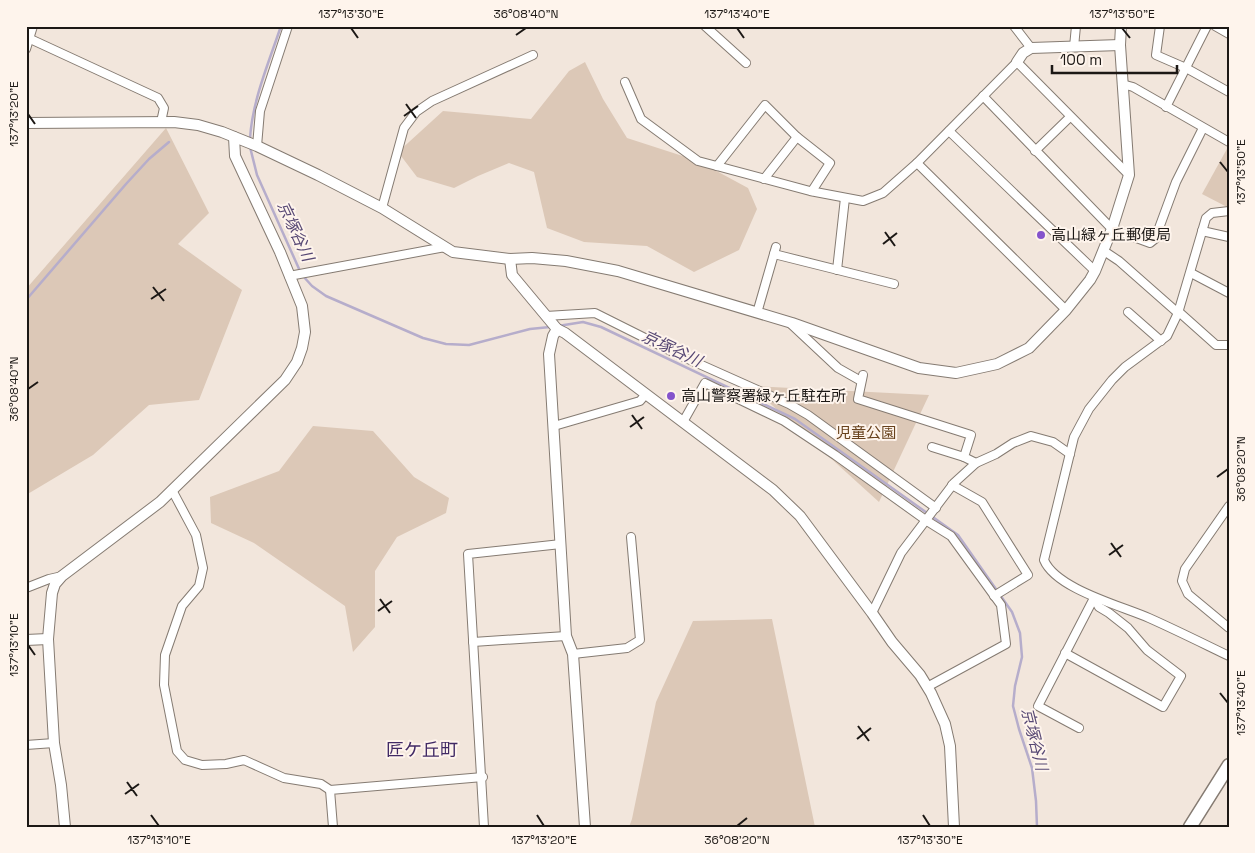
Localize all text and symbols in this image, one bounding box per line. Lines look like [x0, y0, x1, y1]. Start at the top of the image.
text: 137°13'30"E [318, 6, 384, 22]
text: 36°08'40"N [493, 6, 559, 22]
text: 137°13'40"E [704, 6, 770, 22]
text: 137°13'50"E [1089, 6, 1155, 22]
scale bar [1052, 42, 1178, 74]
text: 100 m [1060, 50, 1102, 69]
text: 137°13'20"E [6, 81, 22, 147]
text: 137°13'50"E [1233, 139, 1249, 205]
water label: 京塚谷川 [273, 198, 319, 266]
place label: 高山緑ヶ丘郵便局 [1051, 225, 1171, 244]
marker: 高山緑ヶ丘郵便局 [1035, 229, 1047, 241]
water label: 京塚谷川 [638, 325, 707, 372]
text: 36°08'40"N [6, 356, 22, 422]
place label: 高山警察署緑ヶ丘駐在所 [681, 386, 846, 405]
marker: 高山警察署緑ヶ丘駐在所 [665, 390, 677, 402]
park label: 児童公園 [836, 423, 896, 442]
text: 36°08'20"N [1233, 436, 1249, 502]
text: 137°13'10"E [6, 613, 22, 677]
text: 137°13'40"E [1233, 670, 1249, 736]
water label: 京塚谷川 [1017, 706, 1053, 775]
district label: 匠ケ丘町 [386, 738, 458, 761]
text: 137°13'10"E [127, 832, 191, 848]
text: 137°13'20"E [511, 832, 577, 848]
text: 36°08'20"N [704, 832, 770, 848]
text: 137°13'30"E [897, 832, 963, 848]

